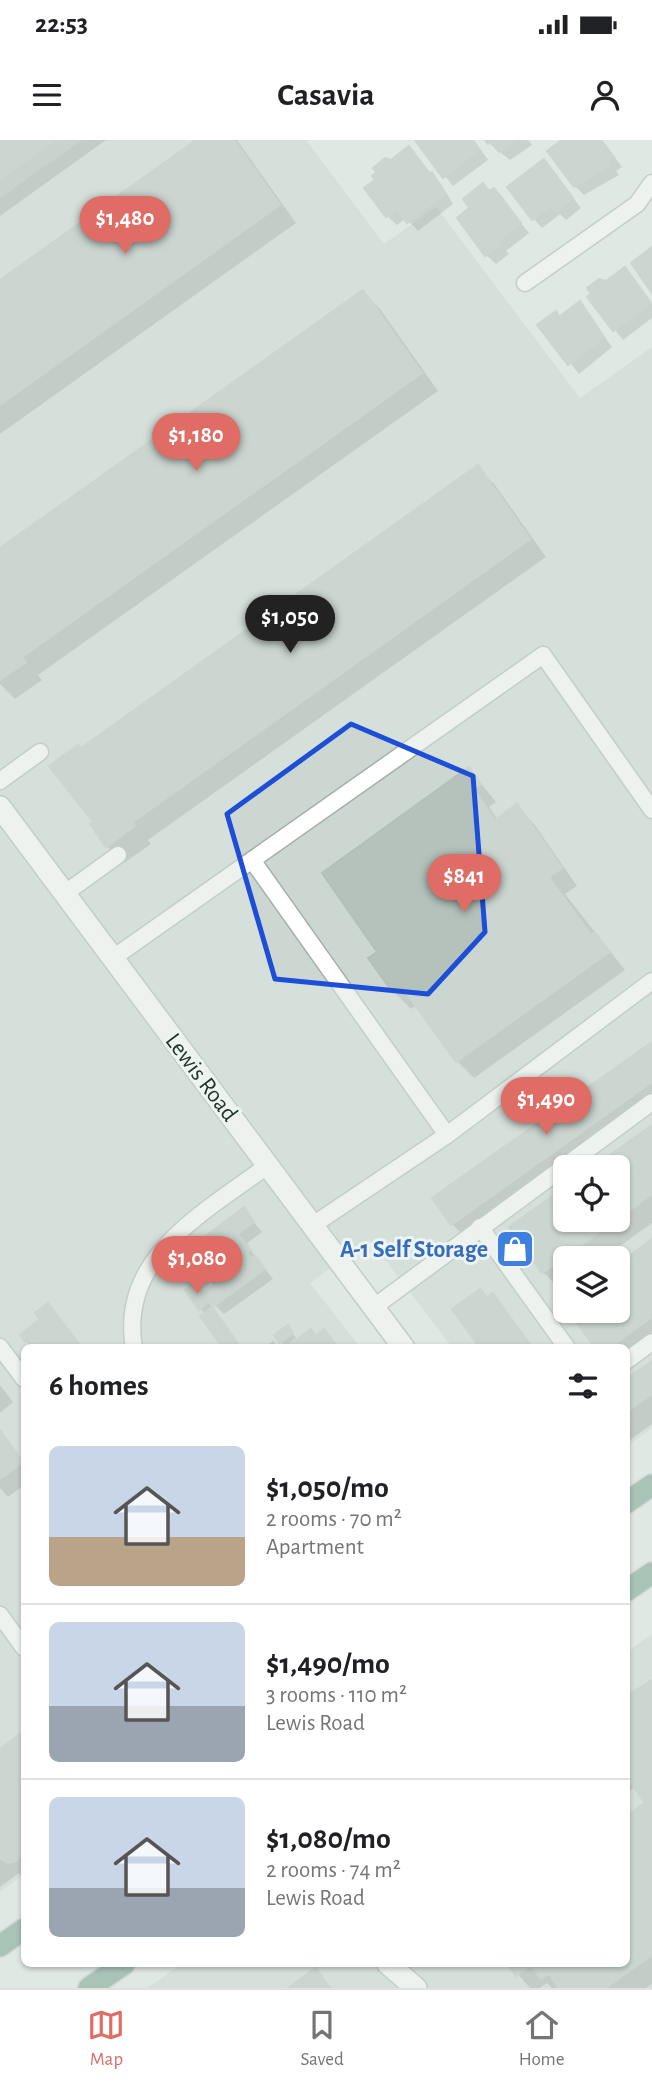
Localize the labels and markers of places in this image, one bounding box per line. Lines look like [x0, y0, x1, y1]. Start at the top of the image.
pin: $1,480 [68, 197, 182, 256]
pin: $1,180 [139, 414, 253, 473]
pin: $1,050 [233, 596, 347, 655]
pin: $841 [423, 854, 505, 914]
pin: $1,490 [489, 1077, 603, 1137]
shop icon: A-1 Self Storage [494, 1228, 536, 1270]
pin: $1,080 [140, 1236, 254, 1296]
place label: A-1 Self Storage [340, 1238, 488, 1262]

